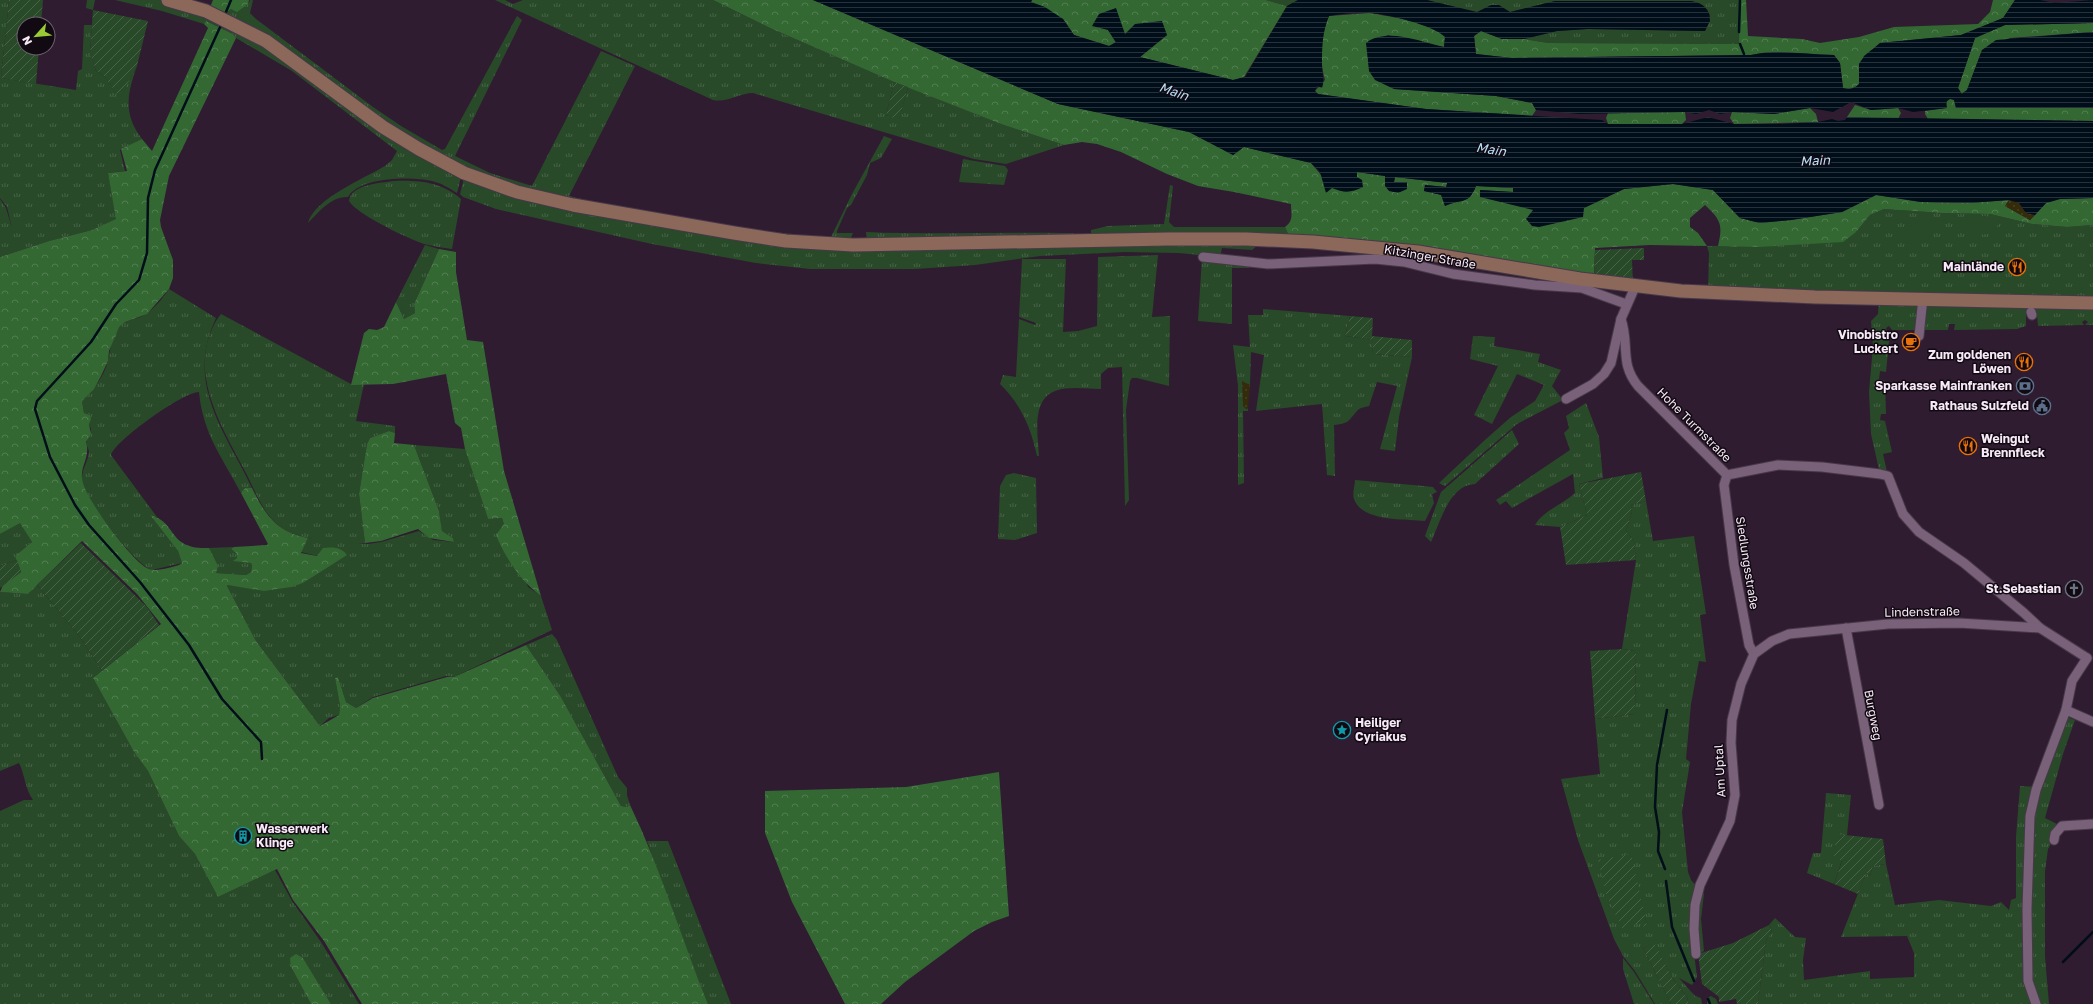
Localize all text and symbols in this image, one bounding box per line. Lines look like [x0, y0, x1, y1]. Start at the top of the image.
north arrow [16, 16, 56, 56]
text: N [19, 34, 34, 47]
water label: Main [1157, 79, 1192, 104]
water label: Main [1475, 139, 1508, 159]
water label: Main [1800, 151, 1831, 169]
street label: Kitzinger Straße [1383, 241, 1477, 272]
restaurant icon: Mainlände [2007, 257, 2027, 277]
place label: Mainlände [1943, 259, 2004, 274]
place label: Vinobistro Luckert [1838, 327, 1898, 356]
cafe icon: Vinobistro Luckert [1901, 332, 1921, 352]
place label: Zum goldenen Löwen [1928, 347, 2011, 376]
restaurant icon: Zum goldenen Löwen [2014, 352, 2034, 372]
bank icon: Sparkasse Mainfranken [2015, 376, 2035, 396]
place label: Sparkasse Mainfranken [1875, 378, 2012, 393]
street label: Hohe Turmstraße [1654, 384, 1735, 465]
public building icon: Rathaus Sulzfeld [2032, 396, 2052, 416]
place label: Rathaus Sulzfeld [1930, 398, 2029, 413]
place label: Weingut Brennfleck [1981, 431, 2045, 460]
restaurant icon: Weingut Brennfleck [1958, 436, 1978, 456]
street label: Siedlungsstraße [1733, 515, 1762, 610]
church icon: St.Sebastian [2064, 579, 2084, 599]
place label: St.Sebastian [1986, 581, 2061, 596]
street label: Lindenstraße [1884, 603, 1960, 620]
street label: Burgweg [1861, 688, 1886, 741]
place label: Heiliger Cyriakus [1355, 715, 1407, 744]
place icon: Heiliger Cyriakus [1332, 720, 1352, 740]
street label: Am Uptal [1711, 744, 1728, 798]
place label: Wasserwerk Klinge [256, 821, 328, 850]
building icon: Wasserwerk Klinge [233, 826, 253, 846]

